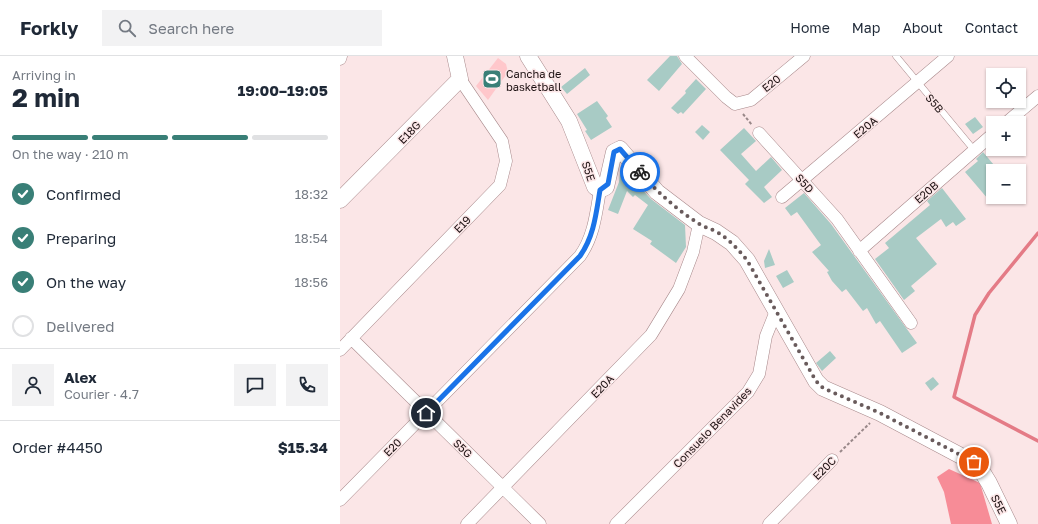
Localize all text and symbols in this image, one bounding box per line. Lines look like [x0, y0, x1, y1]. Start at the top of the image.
search box [102, 10, 382, 46]
text: Forkly [20, 16, 78, 39]
icon: search [116, 17, 138, 39]
text: Search here [148, 19, 234, 37]
text: Home [790, 19, 830, 36]
text: Map [852, 19, 880, 36]
text: About [902, 19, 943, 36]
text: Contact [965, 19, 1018, 36]
text: Arriving in [12, 67, 76, 83]
place label: Cancha de basketball [506, 67, 562, 93]
sports icon: Cancha de basketball [481, 68, 503, 90]
map controls [986, 68, 1026, 204]
button: locate [986, 68, 1026, 108]
street label: E20 [759, 72, 783, 94]
text: 19:00–19:05 [238, 81, 328, 99]
text: 2 min [12, 82, 80, 113]
street label: S5B [923, 91, 947, 115]
street label: E20A [850, 113, 880, 141]
button: + [986, 116, 1026, 156]
street label: E18G [395, 118, 423, 146]
text: On the way · 210 m [12, 146, 129, 162]
courier [620, 152, 660, 192]
street label: S5E [580, 159, 599, 183]
icon: bike [629, 161, 651, 183]
button: − [986, 164, 1026, 204]
street label: S5D [793, 171, 817, 195]
street label: E20B [911, 178, 941, 206]
icon: check [12, 183, 34, 205]
text: Confirmed [46, 185, 121, 203]
text: 18:32 [295, 186, 328, 202]
street label: E19 [451, 213, 473, 235]
icon: check [12, 227, 34, 249]
text: Preparing [46, 229, 116, 247]
text: 18:54 [294, 230, 328, 246]
icon: check [12, 271, 34, 293]
text: On the way [46, 273, 126, 291]
text: 18:56 [294, 274, 328, 290]
text: Delivered [46, 317, 114, 335]
button: person [12, 364, 54, 406]
button: chat [234, 364, 276, 406]
button: phone [286, 364, 328, 406]
text: Alex [64, 368, 97, 386]
street label: E20A [588, 371, 617, 400]
street label: Consuelo Benavides [670, 384, 754, 470]
text: Courier · 4.7 [64, 386, 139, 402]
pin [409, 396, 443, 430]
icon: home [415, 402, 437, 424]
street label: E20 [380, 435, 404, 459]
street label: S5G [451, 436, 475, 460]
text: Order #4450 [12, 438, 103, 456]
text: $15.34 [278, 438, 328, 456]
pin [957, 445, 991, 479]
icon: bag [963, 451, 985, 473]
street label: E20C [810, 454, 838, 482]
street label: S5E [989, 492, 1009, 516]

